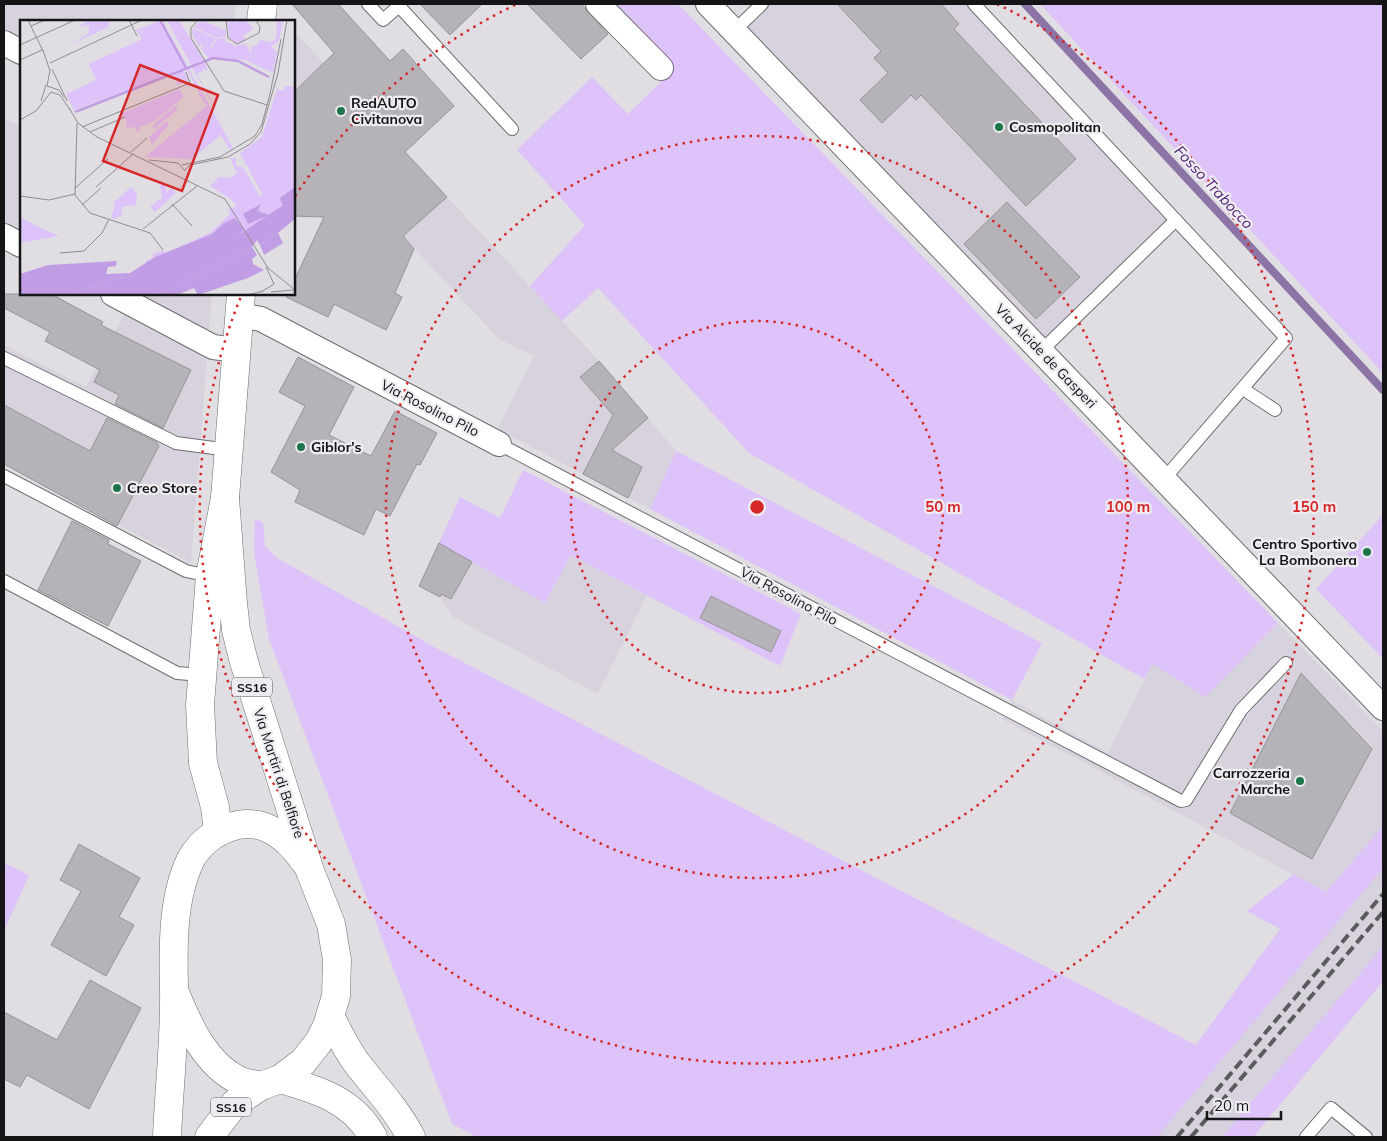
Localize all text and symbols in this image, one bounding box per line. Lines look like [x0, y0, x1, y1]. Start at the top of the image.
inset map [20, 20, 295, 295]
place label: RedAUTO Civitanova [351, 94, 422, 128]
marker: RedAUTO Civitanova [335, 105, 347, 117]
place label: Cosmopolitan [1009, 118, 1101, 136]
marker: Cosmopolitan [993, 121, 1005, 133]
water label: Fosso Trabocco [1171, 141, 1258, 233]
street label: Via Alcide de Gasperi [991, 300, 1101, 412]
street label: Via Rosolino Pilo [378, 375, 482, 441]
place label: Giblor's [311, 438, 362, 456]
marker: Giblor's [295, 441, 307, 453]
place label: Creo Store [127, 479, 198, 497]
marker: Creo Store [111, 482, 123, 494]
text: 50 m [925, 497, 961, 516]
text: 100 m [1106, 497, 1150, 516]
text: 150 m [1292, 497, 1336, 516]
centre of rings [748, 498, 766, 516]
place label: Centro Sportivo La Bombonera [1252, 535, 1357, 569]
marker: Centro Sportivo La Bombonera [1361, 546, 1373, 558]
street label: Via Rosolino Pilo [737, 563, 841, 629]
road number: SS16 [232, 678, 272, 696]
street label: Via Martiri di Belfiore [249, 706, 309, 840]
place label: Carrozzeria Marche [1213, 764, 1290, 798]
marker: Carrozzeria Marche [1294, 775, 1306, 787]
scale bar [1207, 1088, 1281, 1120]
text: 20 m [1214, 1096, 1249, 1115]
road number: SS16 [211, 1098, 251, 1116]

